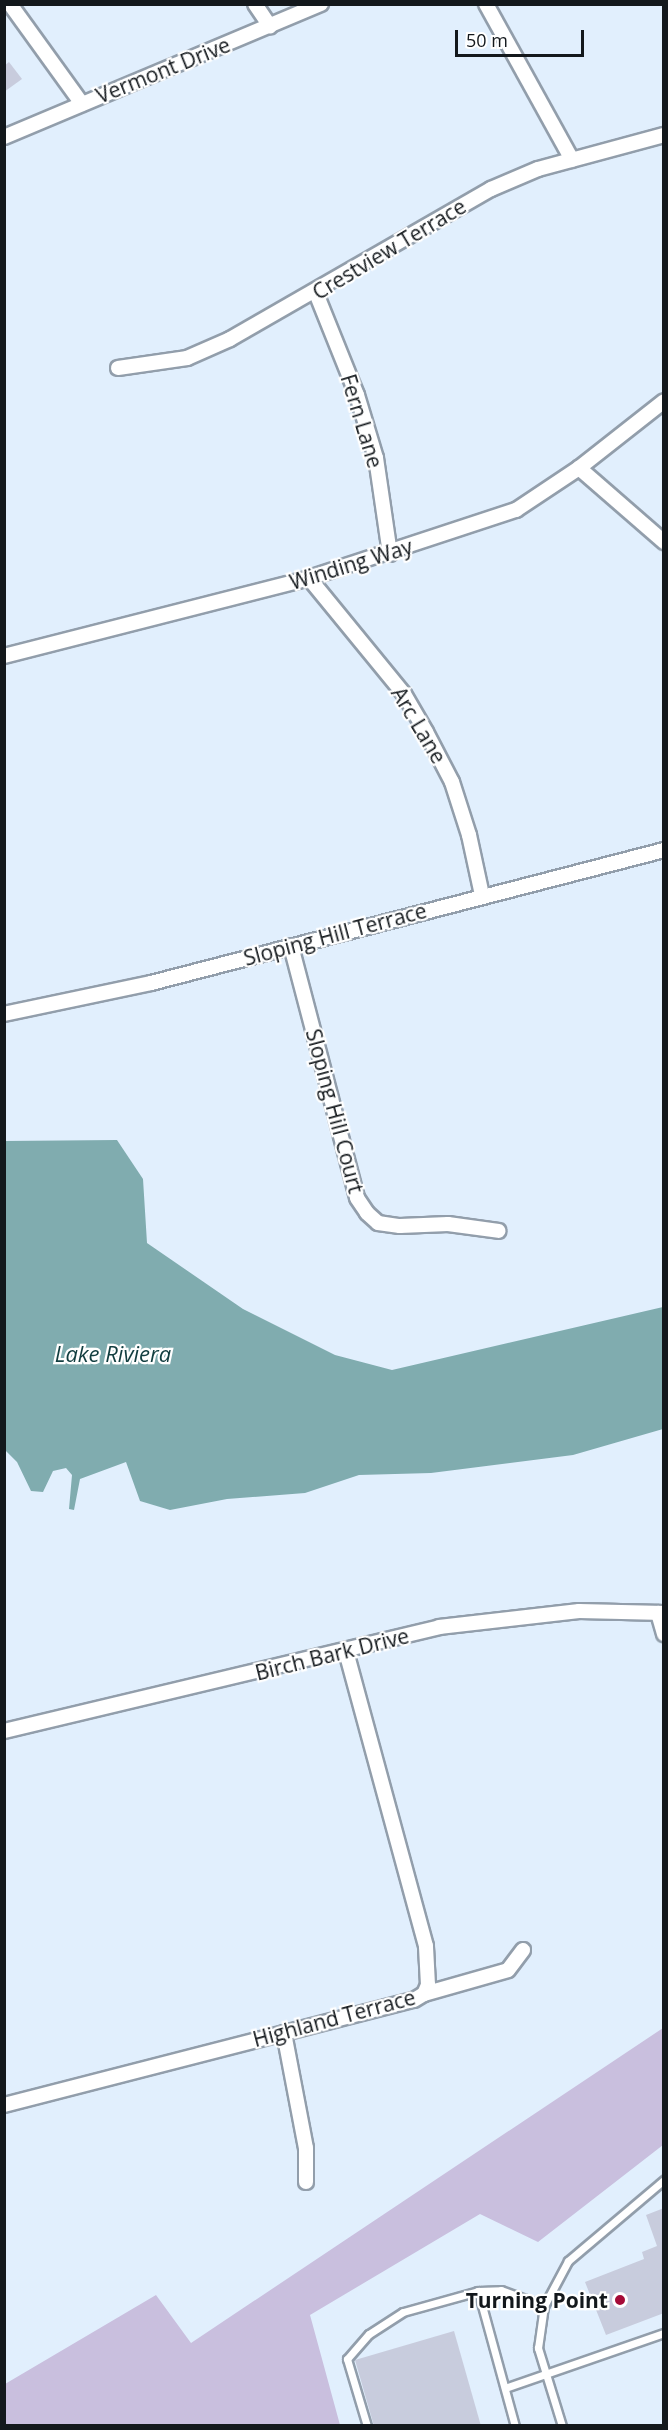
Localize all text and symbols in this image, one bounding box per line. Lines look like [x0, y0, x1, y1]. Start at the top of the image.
scale bar [458, 18, 587, 56]
text: 50 m [466, 28, 508, 52]
street label: Vermont Drive [92, 32, 234, 108]
street label: Crestview Terrace [308, 193, 470, 305]
street label: Fern Lane [336, 371, 388, 471]
street label: Winding Way [287, 533, 415, 595]
street label: Arc Lane [386, 682, 452, 768]
street label: Sloping Hill Terrace [241, 897, 429, 971]
street label: Sloping Hill Court [301, 1026, 369, 1196]
water label: Lake Riviera [55, 1341, 171, 1367]
street label: Birch Bark Drive [253, 1623, 411, 1685]
street label: Highland Terrace [250, 1984, 418, 2052]
place label: Turning Point [466, 2287, 608, 2313]
marker: Turning Point [613, 2293, 627, 2307]

